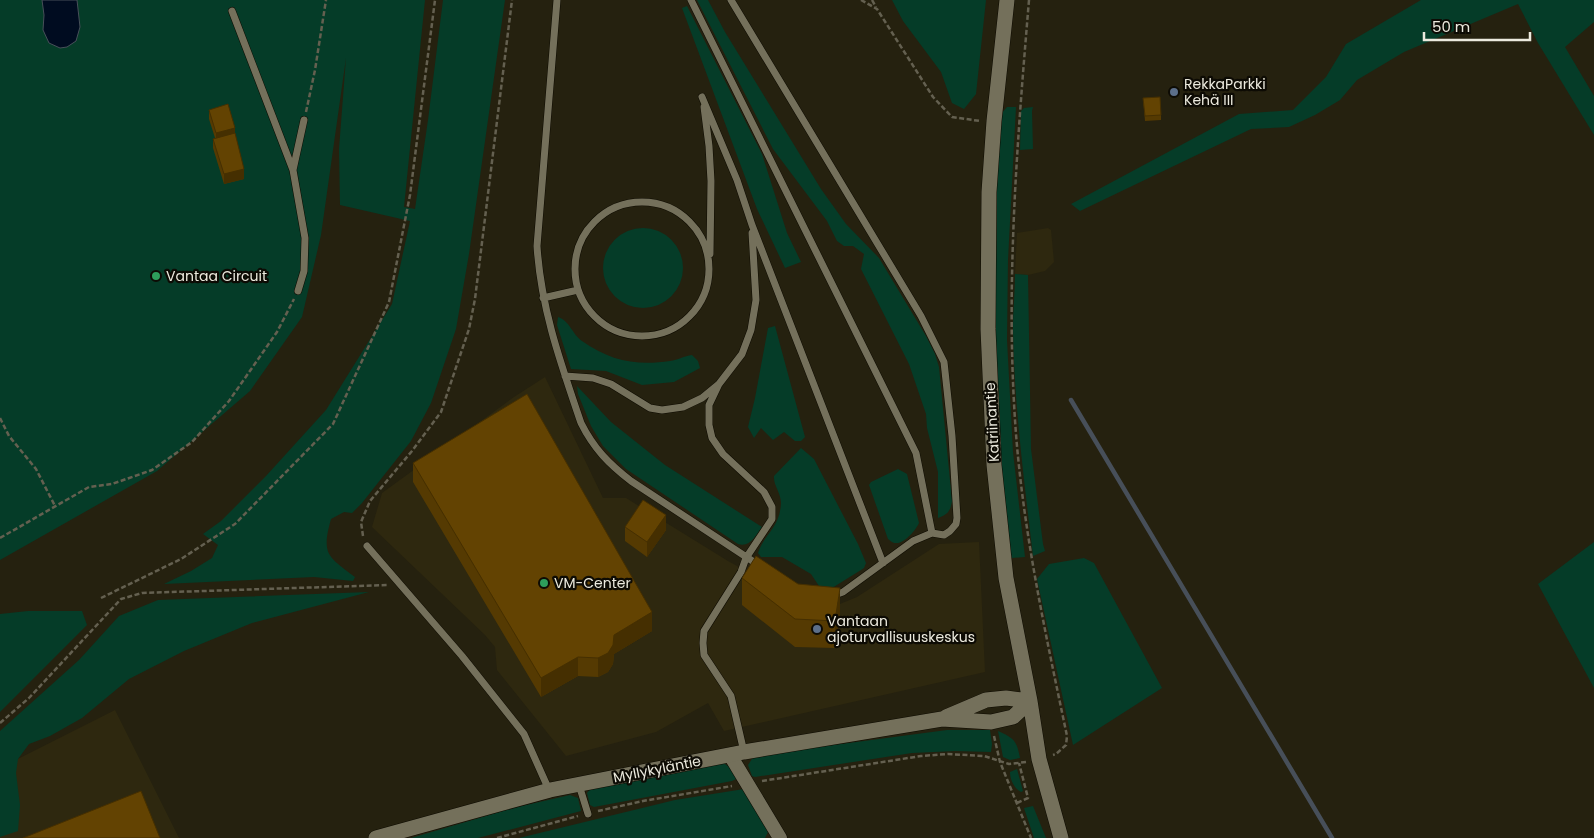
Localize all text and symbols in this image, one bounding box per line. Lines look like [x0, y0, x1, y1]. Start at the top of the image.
scale bar [1424, 10, 1530, 42]
text: 50 m [1432, 16, 1470, 37]
place label: RekkaParkki Kehä III [1184, 74, 1266, 110]
marker: RekkaParkki Kehä III [1168, 86, 1180, 98]
place label: Vantaa Circuit [166, 266, 267, 286]
marker: Vantaa Circuit [150, 270, 162, 282]
street label: Katriinantie [980, 381, 1004, 462]
place label: VM-Center [554, 573, 631, 593]
marker: VM-Center [538, 577, 550, 589]
place label: Vantaan ajoturvallisuuskeskus [827, 611, 975, 647]
marker: Vantaan ajoturvallisuuskeskus [811, 623, 823, 635]
street label: Myllykyläntie [611, 751, 703, 787]

